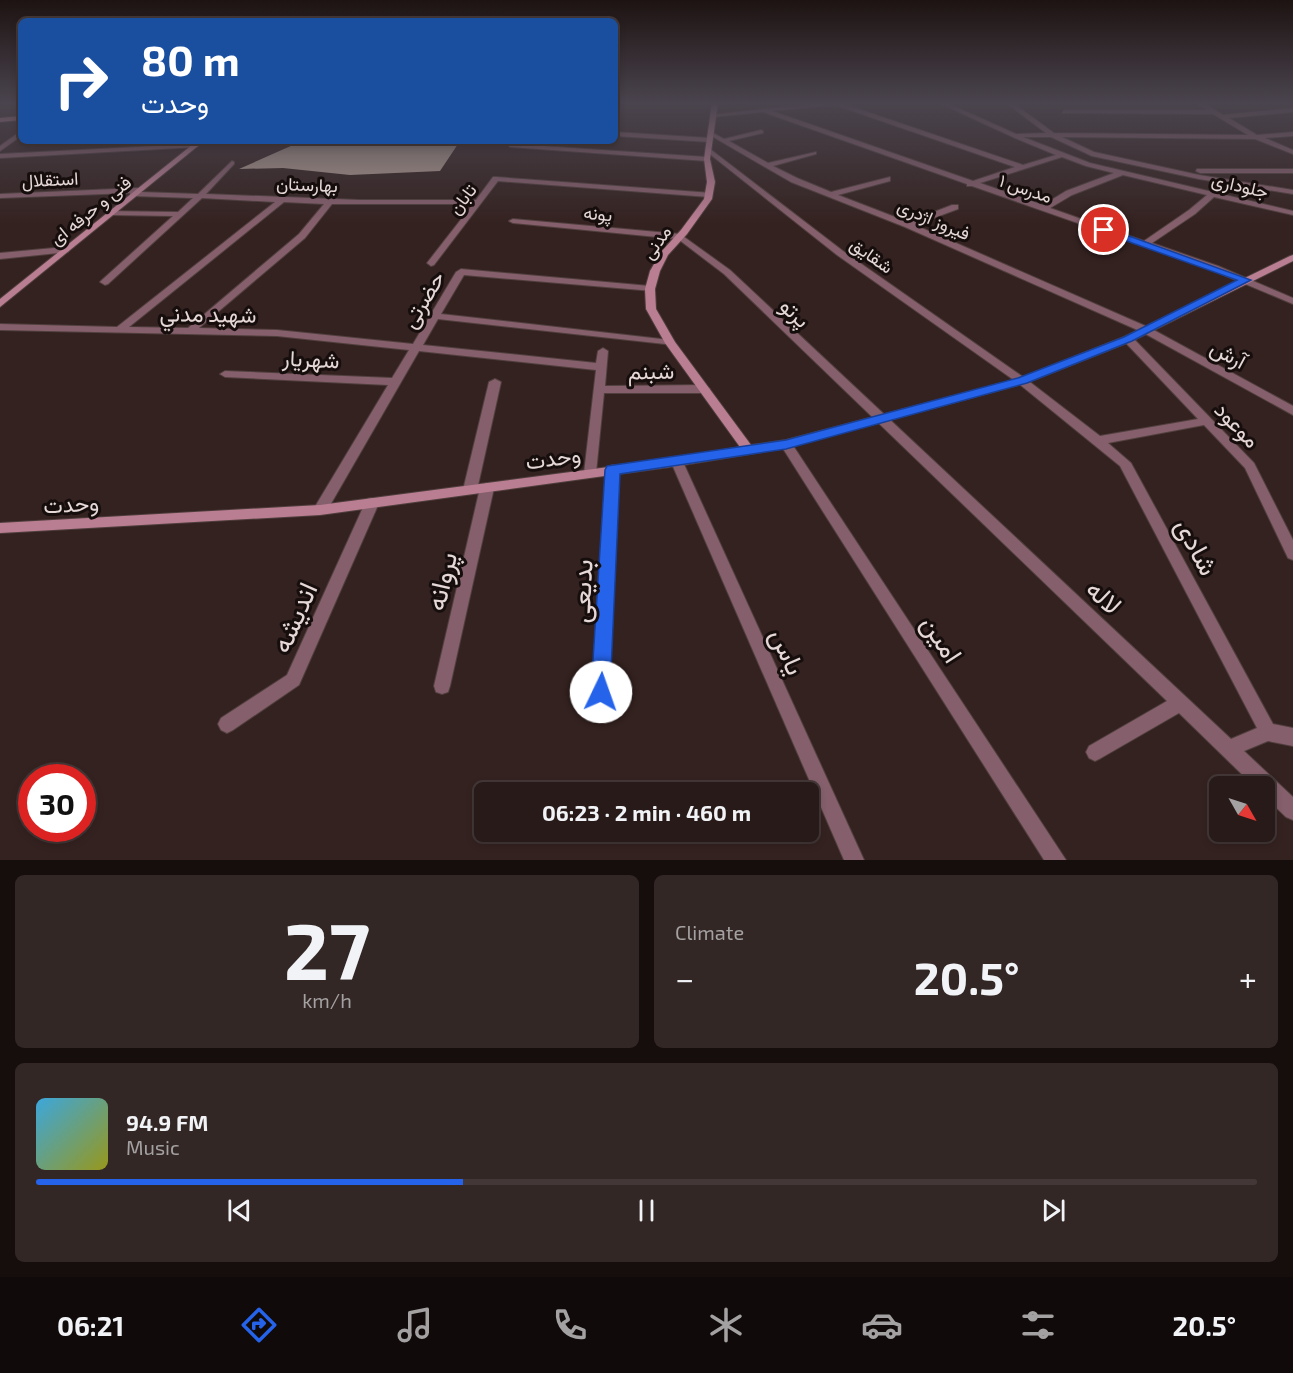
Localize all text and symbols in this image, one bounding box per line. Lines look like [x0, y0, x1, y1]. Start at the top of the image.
text: 80 m [141, 34, 240, 84]
icon: right [42, 42, 120, 120]
text: وحدت [141, 86, 209, 118]
street label: استقلال [21, 167, 79, 192]
street label: جلوداری [1209, 168, 1270, 203]
street label: مدرس ۱ [996, 169, 1055, 208]
street label: فنی و حرفه ای [45, 171, 136, 250]
street label: بهارستان [276, 172, 338, 197]
street label: تابان [443, 179, 481, 219]
street label: فیروز اژدری [894, 194, 974, 245]
street label: پونه [582, 201, 613, 227]
pin [1078, 204, 1129, 255]
icon: arrive [1087, 213, 1120, 246]
street label: مدنی [637, 221, 676, 264]
street label: شقایق [846, 232, 898, 278]
street label: حضرتی [395, 266, 451, 333]
street label: پرتو [774, 292, 816, 334]
street label: شهيد مدني [159, 299, 257, 334]
street label: آرش [1206, 333, 1253, 376]
street label: شهریار [281, 343, 340, 374]
street label: شبنم [628, 357, 674, 386]
street label: موعود [1209, 396, 1266, 454]
street label: وحدت [524, 440, 583, 476]
street label: وحدت [43, 489, 99, 519]
street label: شادی [1168, 512, 1226, 581]
street label: پروانه [418, 548, 466, 614]
street label: بدیعی [562, 558, 600, 624]
street label: لاله [1081, 572, 1129, 620]
street label: اندیشه [263, 577, 323, 658]
street label: امین [914, 608, 970, 669]
street label: یاس [763, 623, 813, 680]
position arrow [569, 660, 633, 724]
speed limit sign: 30 [18, 764, 96, 842]
north arrow [1209, 776, 1275, 842]
map controls [1209, 776, 1275, 842]
text: 06:23 · 2 min · 460 m [542, 799, 751, 825]
text: 27 [284, 902, 370, 996]
text: Climate [675, 920, 744, 944]
text: 20.5° [914, 950, 1019, 1004]
text: − [675, 958, 694, 998]
text: + [1239, 958, 1257, 998]
text: km/h [302, 988, 352, 1012]
text: 94.9 FM [126, 1109, 208, 1135]
text: Music [126, 1135, 180, 1159]
icon: previous [223, 1194, 256, 1227]
icon: pause [630, 1194, 663, 1227]
icon: next [1037, 1194, 1070, 1227]
icon: directions [238, 1304, 280, 1346]
icon: music [394, 1304, 436, 1346]
icon: phone [549, 1304, 591, 1346]
icon: climate [705, 1304, 747, 1346]
icon: car [861, 1304, 903, 1346]
icon: filters [1017, 1304, 1059, 1346]
text: 06:21 [57, 1309, 124, 1341]
text: 20.5° [1173, 1309, 1236, 1341]

